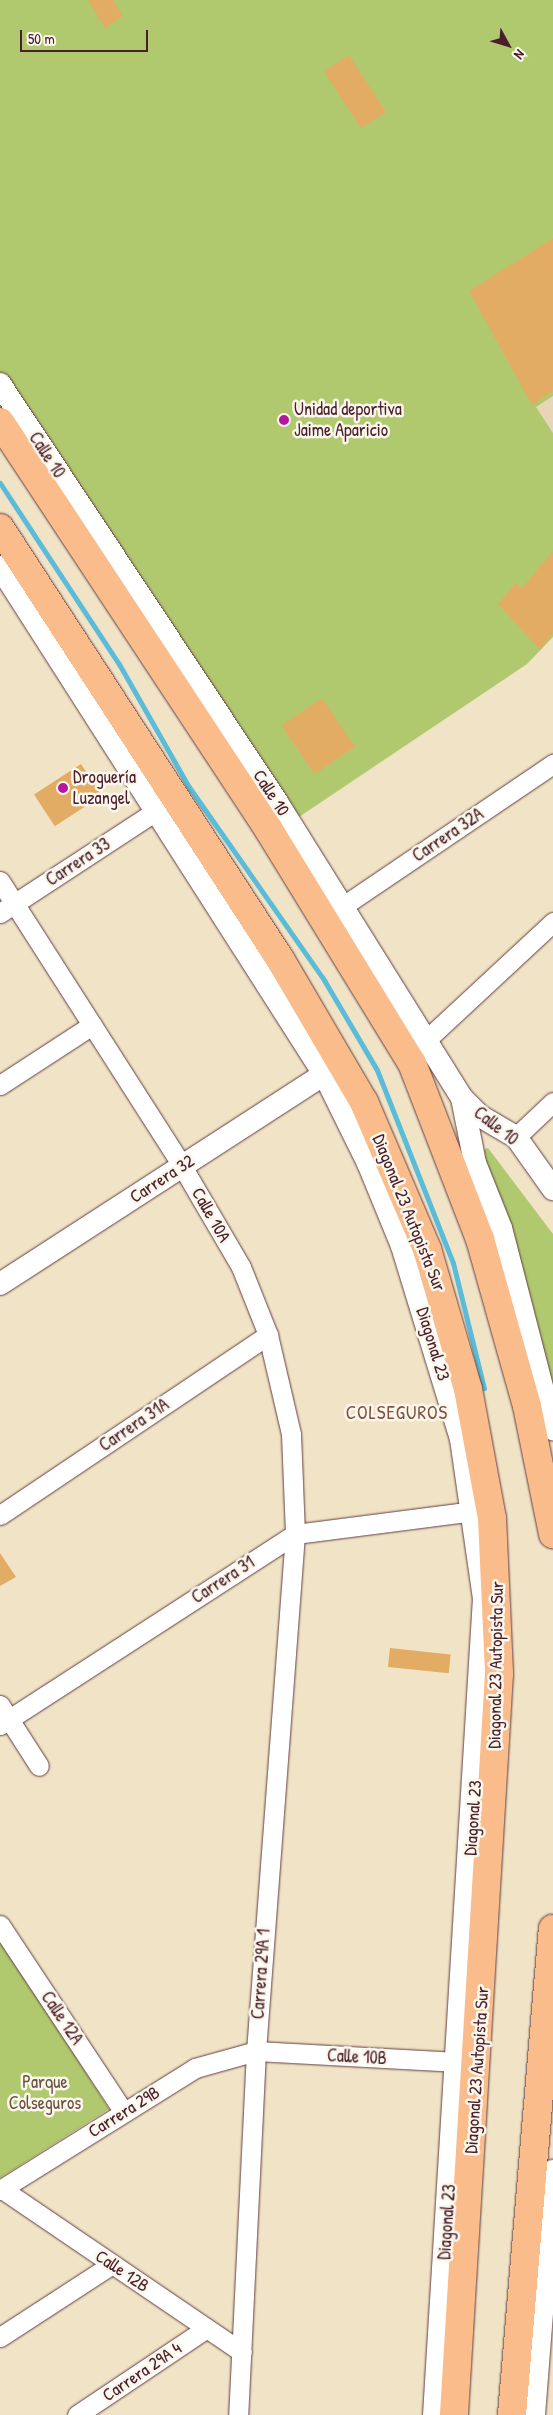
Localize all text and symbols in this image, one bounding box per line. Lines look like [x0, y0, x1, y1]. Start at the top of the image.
scale bar [22, 20, 150, 52]
north arrow [483, 20, 533, 70]
text: 50 m [28, 28, 55, 49]
text: N [510, 46, 530, 64]
place label: Unidad deportiva Jaime Aparicio [294, 399, 402, 442]
marker: Unidad deportiva Jaime Aparicio [278, 414, 290, 426]
street label: Calle 10 [24, 428, 70, 482]
street label: Calle 10 [248, 766, 294, 820]
place label: Droguería Luzangel [73, 767, 136, 810]
marker: Droguería Luzangel [57, 782, 69, 794]
street label: Carrera 32A [408, 803, 488, 867]
street label: Carrera 33 [42, 833, 114, 891]
street label: Calle 10 [469, 1102, 523, 1150]
street label: Diagonal 23 Autopista Sur [368, 1131, 450, 1295]
street label: Carrera 32 [126, 1150, 198, 1208]
street label: Calle 10A [187, 1184, 235, 1246]
street label: Diagonal 23 [412, 1305, 454, 1383]
street label: Carrera 31A [95, 1394, 173, 1456]
district label: COLSEGUROS [344, 1402, 450, 1424]
street label: Carrera 31 [187, 1552, 259, 1608]
street label: Diagonal 23 Autopista Sur [484, 1581, 508, 1749]
street label: Diagonal 23 [460, 1780, 486, 1856]
street label: Carrera 29A 1 [247, 1928, 275, 2020]
street label: Diagonal 23 Autopista Sur [460, 1986, 494, 2154]
street label: Calle 12A [36, 1987, 88, 2049]
street label: Calle 10B [327, 2045, 387, 2069]
park label: Parque Colseguros [9, 2072, 81, 2114]
street label: Carrera 29B [84, 2082, 164, 2142]
street label: Diagonal 23 [434, 2184, 460, 2260]
street label: Calle 12B [91, 2245, 153, 2297]
street label: Carrera 29A 4 [98, 2338, 186, 2406]

